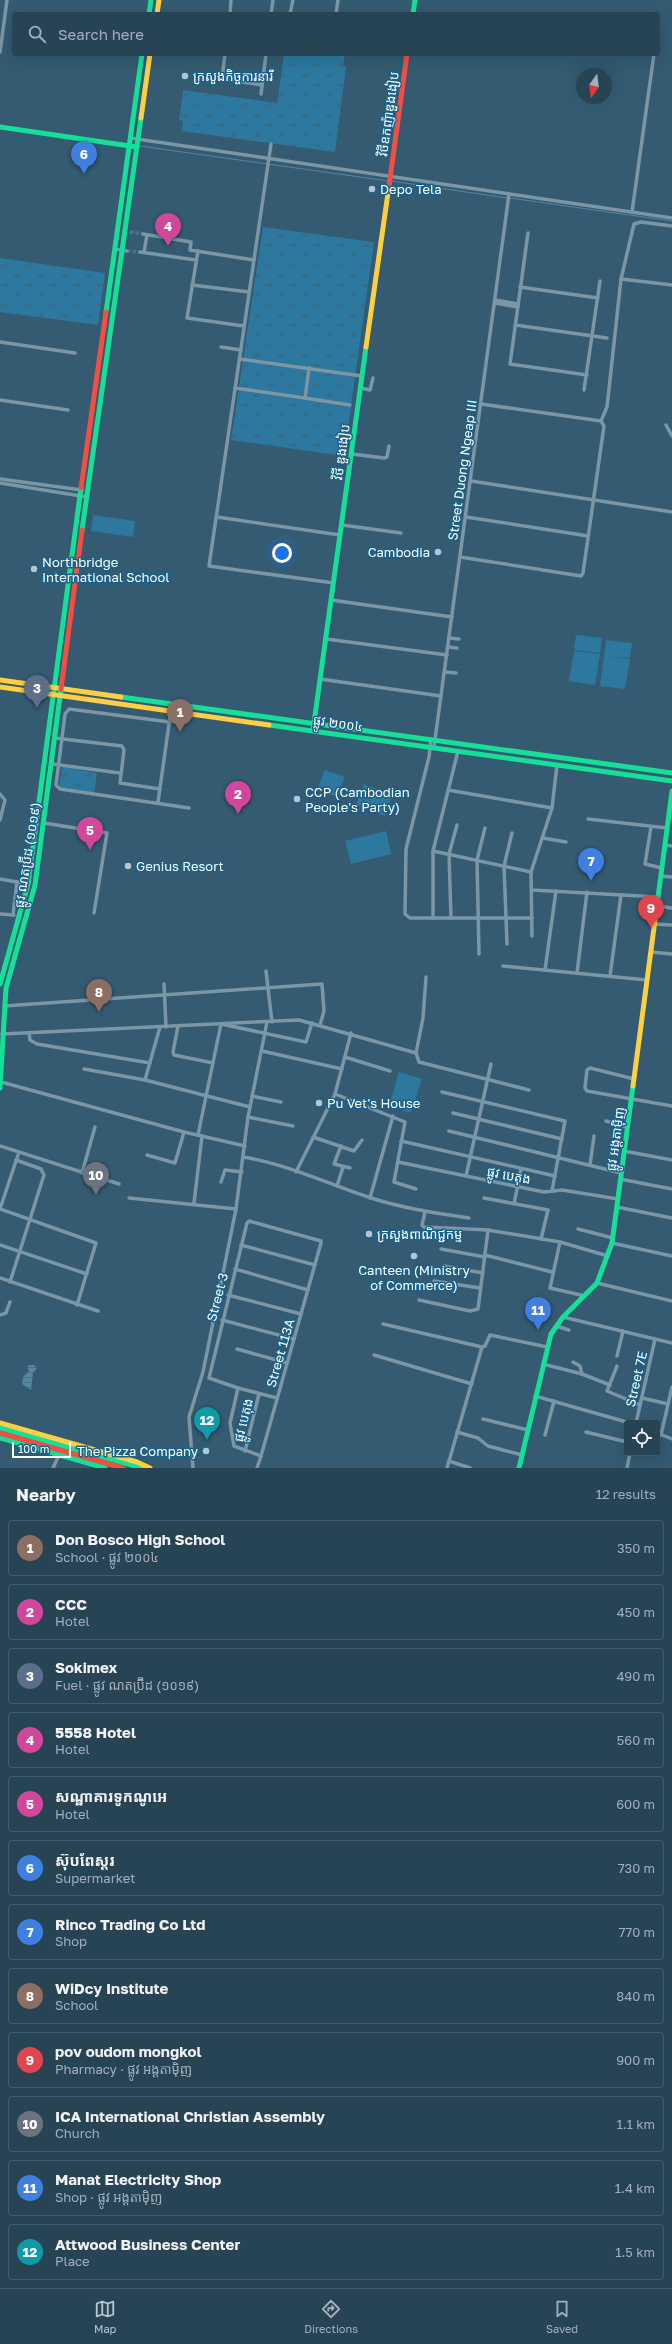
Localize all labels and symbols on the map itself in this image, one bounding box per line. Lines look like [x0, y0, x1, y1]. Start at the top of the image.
place label: ក្រសួងកិច្ចការនារី [193, 68, 274, 85]
north arrow [576, 68, 612, 104]
street label: វិថីឧកញ៉ាឌួងងៀប [374, 70, 403, 159]
marker: ក្រសួងកិច្ចការនារី [180, 71, 190, 81]
pin: 6 [71, 141, 97, 174]
place label: Depo Tela [380, 181, 442, 197]
marker: Depo Tela [367, 184, 377, 194]
pin: 4 [155, 213, 181, 246]
street label: Street Duong Ngeap III [444, 399, 480, 541]
street label: វិថី ឌួងងៀប [329, 423, 354, 482]
your location [272, 543, 292, 563]
place label: Cambodia [368, 544, 430, 560]
marker: Cambodia [433, 547, 443, 557]
place label: Northbridge International School [42, 554, 169, 585]
marker: Northbridge International School [29, 564, 39, 574]
pin: 3 [24, 675, 50, 708]
pin: 1 [167, 699, 193, 732]
street label: ផ្លូវ ២០០៤ [311, 712, 364, 738]
pin: 2 [225, 781, 251, 814]
place label: CCP (Cambodian People's Party) [305, 784, 410, 815]
marker: CCP (Cambodian People's Party) [292, 794, 302, 804]
street label: ផ្លូវ ណតប្រ៊ីដ (១០១៩) [9, 801, 47, 909]
pin: 5 [77, 817, 103, 850]
pin: 7 [578, 848, 604, 881]
place label: Genius Resort [136, 858, 224, 874]
marker: Genius Resort [123, 861, 133, 871]
pin: 9 [638, 895, 664, 928]
pin: 8 [86, 979, 112, 1012]
place label: Pu Vet's House [327, 1095, 420, 1111]
marker: Pu Vet's House [314, 1098, 324, 1108]
street label: ផ្លូវ អង្តតាម៉ិញ [603, 1106, 631, 1173]
pin: 10 [83, 1162, 109, 1195]
street label: ផ្លូវ បេតុង [485, 1163, 532, 1191]
place label: ក្រសួងពាណិជ្ជកម្ម [377, 1226, 462, 1243]
marker: ក្រសួងពាណិជ្ជកម្ម [364, 1229, 374, 1239]
marker: Canteen (Ministry of Commerce) [409, 1251, 419, 1261]
place label: Canteen (Ministry of Commerce) [358, 1262, 470, 1293]
street label: Street 3 [203, 1271, 231, 1323]
pin: 11 [525, 1297, 551, 1330]
street label: Street 113A [263, 1317, 298, 1389]
street label: Street 7E [622, 1350, 650, 1408]
street label: ផ្លូវ បេតុង [230, 1397, 260, 1444]
pin: 12 [194, 1407, 220, 1440]
scale bar [12, 1440, 71, 1459]
place label: The Pizza Company [77, 1443, 199, 1459]
marker: The Pizza Company [201, 1446, 211, 1456]

